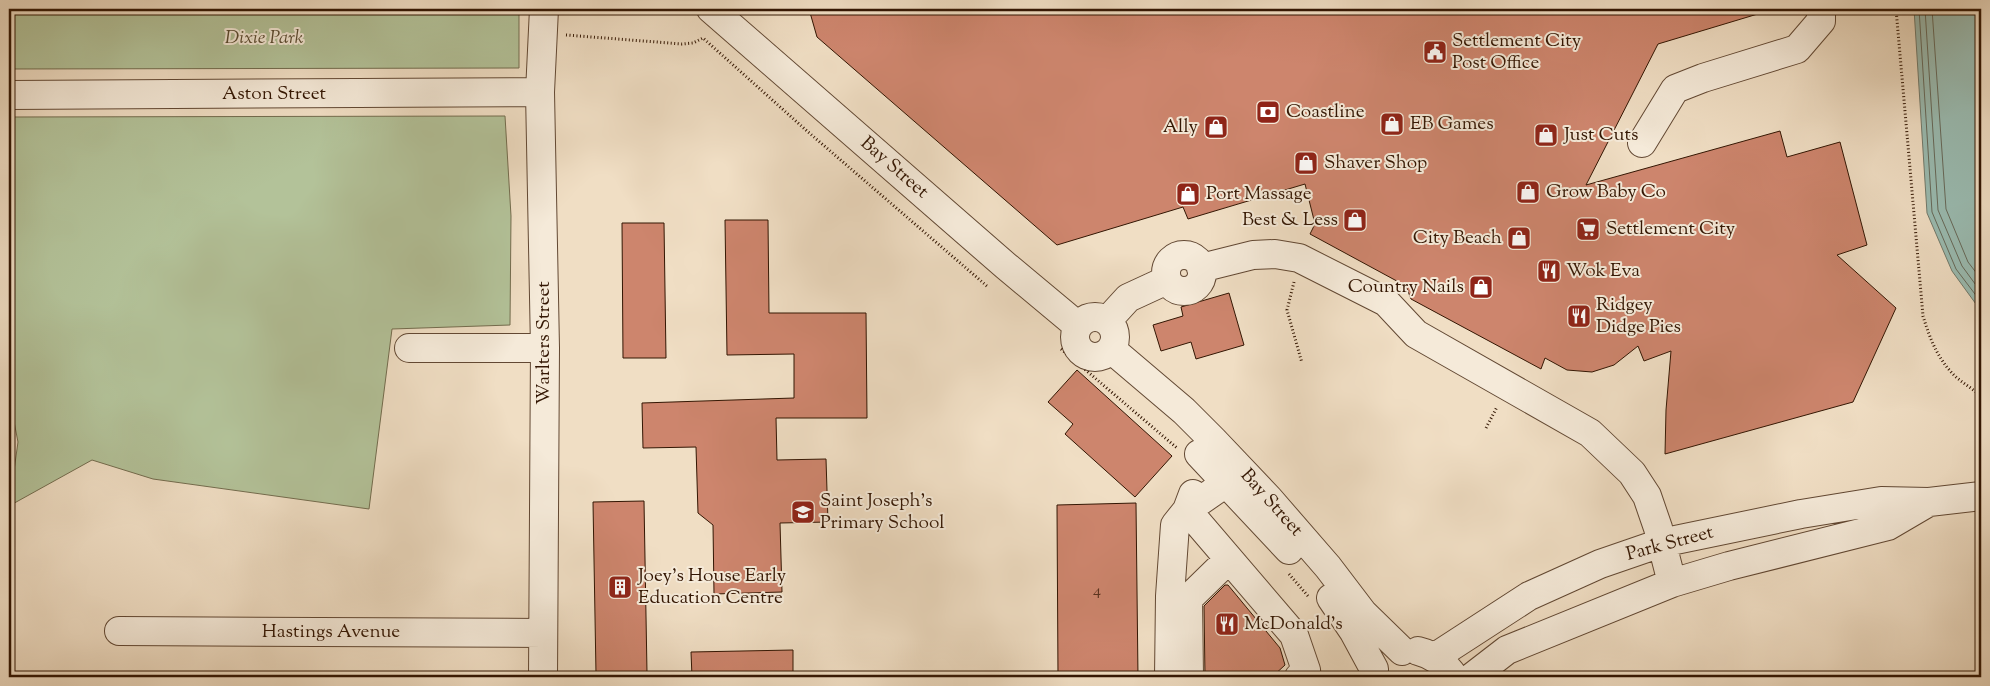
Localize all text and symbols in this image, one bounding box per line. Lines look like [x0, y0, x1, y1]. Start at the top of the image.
park label: Dixie Park [225, 25, 304, 52]
place label: Settlement City Post Office [1452, 28, 1582, 77]
public building icon: Settlement City Post Office [1422, 39, 1448, 65]
street label: Aston Street [222, 81, 327, 108]
bank icon: Coastline [1255, 99, 1281, 125]
place label: Coastline [1286, 99, 1365, 126]
shop icon: EB Games [1379, 111, 1405, 137]
place label: EB Games [1410, 111, 1494, 138]
place label: Ally [1163, 114, 1199, 141]
shop icon: Ally [1203, 114, 1229, 140]
shop icon: Just Cuts [1533, 122, 1559, 148]
place label: Just Cuts [1563, 122, 1638, 149]
street label: Bay Street [854, 131, 935, 206]
shop icon: Shaver Shop [1293, 150, 1319, 176]
place label: Shaver Shop [1324, 150, 1427, 177]
shop icon: Grow Baby Co [1515, 179, 1541, 205]
place label: Grow Baby Co [1546, 179, 1666, 206]
shop icon: Port Massage [1175, 181, 1201, 207]
place label: Port Massage [1206, 181, 1312, 208]
place label: Best & Less [1242, 207, 1338, 234]
shop icon: Best & Less [1342, 207, 1368, 233]
supermarket icon: Settlement City [1575, 216, 1601, 242]
place label: Settlement City [1606, 216, 1736, 243]
place label: City Beach [1413, 225, 1502, 252]
shop icon: City Beach [1506, 225, 1532, 251]
restaurant icon: Wok Eva [1536, 258, 1562, 284]
place label: Wok Eva [1566, 258, 1640, 285]
place label: Country Nails [1348, 274, 1464, 301]
shop icon: Country Nails [1468, 274, 1494, 300]
street label: Warlters Street [531, 281, 558, 405]
place label: Ridgey Didge Pies [1596, 292, 1681, 341]
restaurant icon: Ridgey Didge Pies [1566, 303, 1592, 329]
street label: Bay Street [1233, 463, 1309, 543]
place label: Saint Joseph's Primary School [820, 488, 945, 537]
school or university icon: Saint Joseph's Primary School [790, 499, 816, 525]
street label: Park Street [1623, 519, 1717, 569]
place label: Joey's House Early Education Centre [637, 563, 787, 612]
building icon: Joey's House Early Education Centre [607, 574, 633, 600]
house number: 4 [1093, 580, 1101, 603]
restaurant icon: McDonald's [1214, 611, 1240, 637]
place label: McDonald's [1244, 611, 1343, 638]
street label: Hastings Avenue [262, 619, 400, 646]

